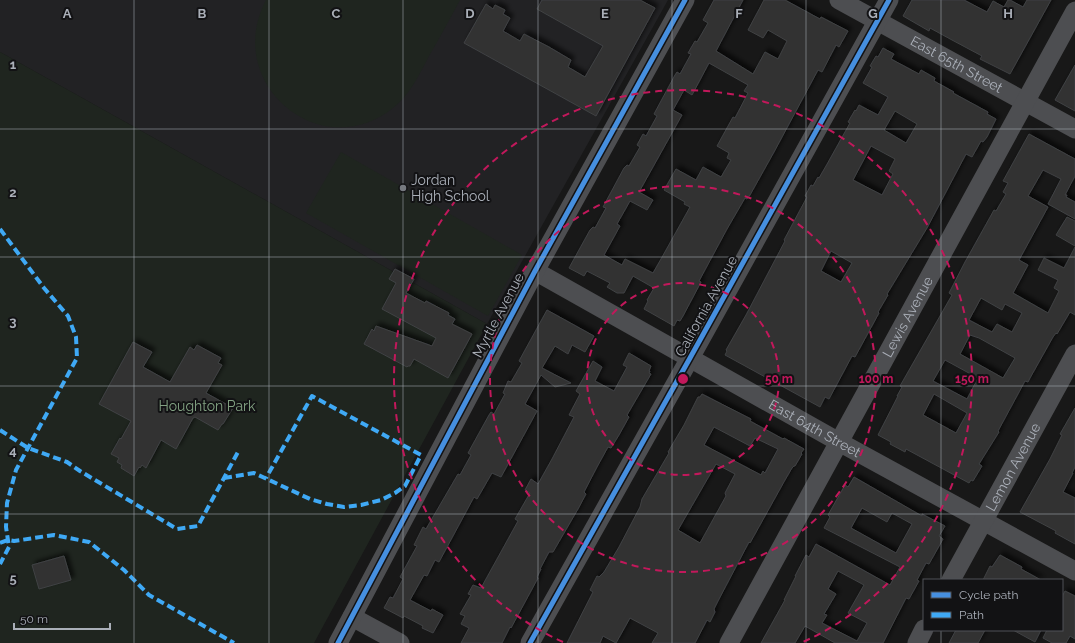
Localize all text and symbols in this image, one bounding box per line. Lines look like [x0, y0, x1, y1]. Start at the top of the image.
text: A [63, 6, 72, 21]
text: B [198, 6, 207, 21]
text: C [332, 6, 341, 21]
text: D [465, 6, 475, 21]
text: E [601, 6, 609, 21]
text: F [735, 6, 743, 21]
text: G [868, 6, 878, 21]
text: H [1003, 6, 1013, 21]
street label: East 65th Street [908, 33, 1006, 96]
text: 1 [10, 57, 17, 72]
place label: Jordan High School [411, 172, 490, 204]
marker: Jordan High School [398, 183, 408, 193]
text: 2 [9, 185, 17, 200]
street label: California Avenue [672, 253, 740, 359]
street label: Myrtle Avenue [469, 270, 527, 360]
street label: Lewis Avenue [879, 274, 936, 360]
text: 3 [9, 314, 17, 329]
centre of rings [676, 372, 690, 386]
text: 50 m [765, 372, 793, 386]
text: 100 m [859, 372, 893, 386]
text: 150 m [955, 372, 989, 386]
street label: East 64th Street [766, 396, 864, 460]
park label: Houghton Park [159, 398, 256, 414]
street label: Lemon Avenue [982, 420, 1044, 514]
text: 4 [9, 443, 17, 458]
text: 5 [9, 571, 17, 586]
legend [923, 579, 1063, 631]
text: Cycle path [959, 588, 1018, 602]
scale bar [14, 605, 110, 631]
text: Path [959, 608, 984, 622]
text: 50 m [20, 612, 48, 626]

